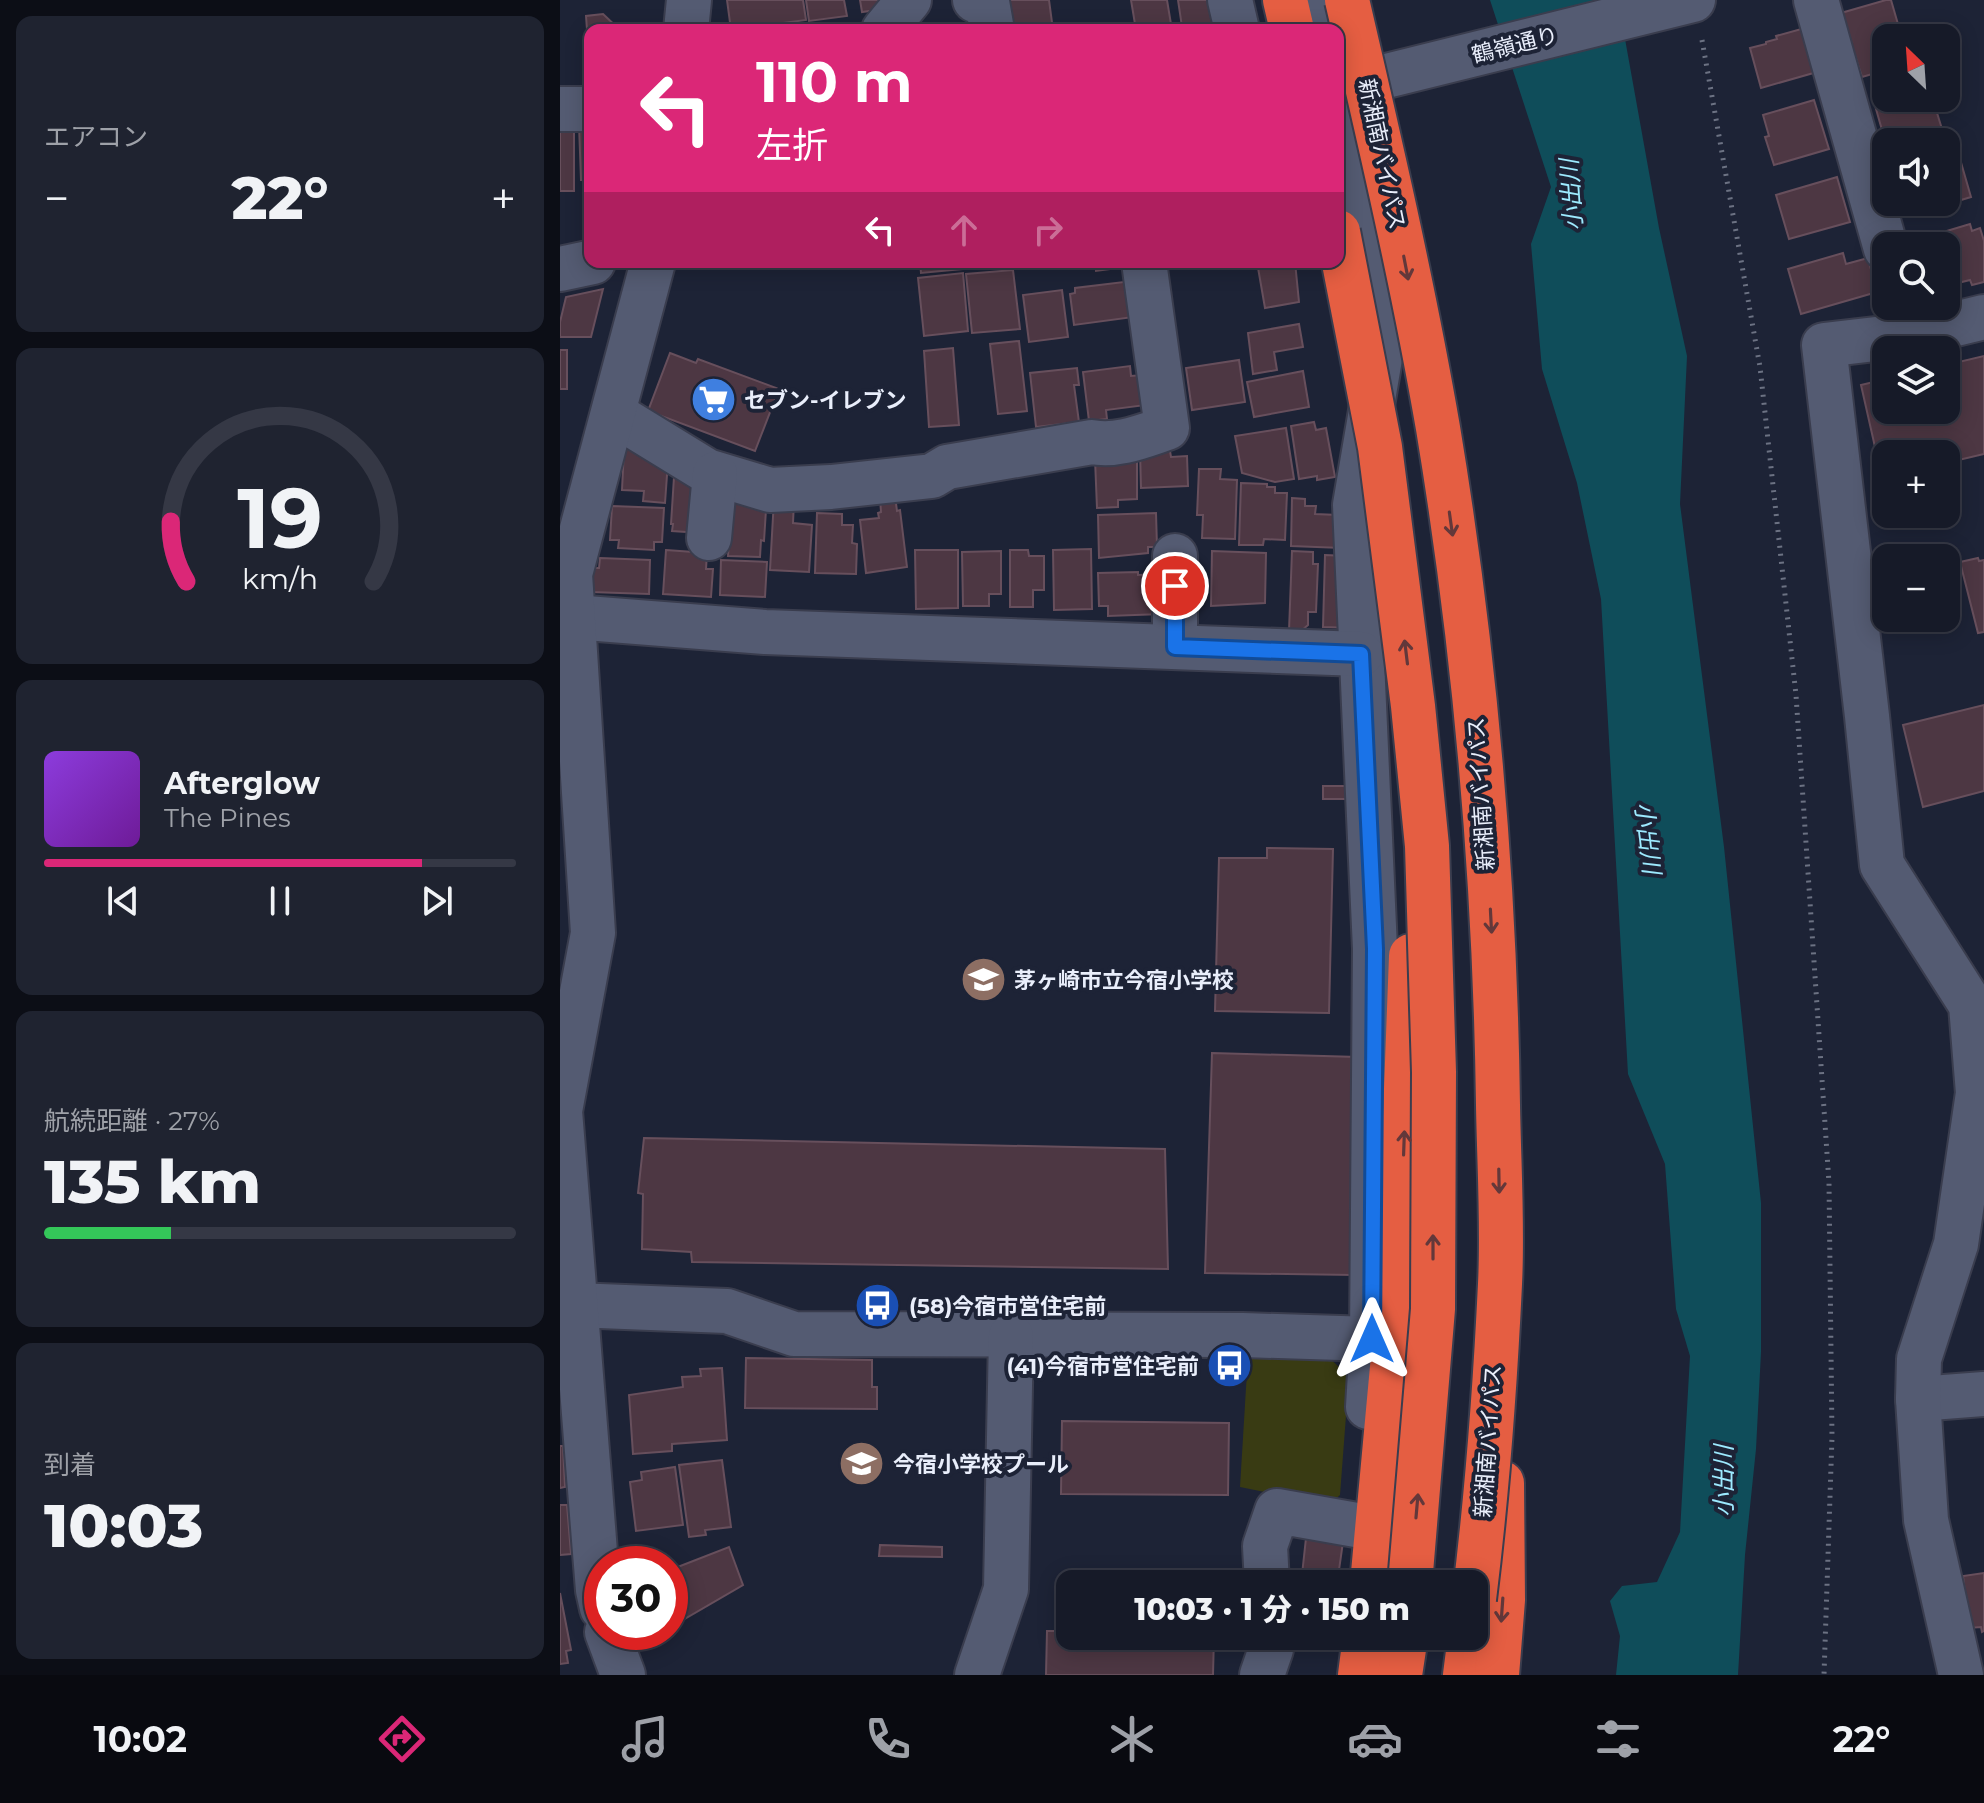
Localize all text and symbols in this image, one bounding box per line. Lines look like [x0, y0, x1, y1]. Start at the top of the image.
street label: 鶴嶺通り [1469, 21, 1561, 69]
north arrow [1872, 24, 1960, 112]
map controls [1872, 24, 1960, 632]
text: 110 m [756, 48, 913, 116]
icon: left [624, 56, 728, 160]
street label: 新湘南バイパス [1353, 76, 1411, 232]
text: エアコン [44, 121, 148, 153]
text: 左折 [756, 123, 828, 167]
button: sound [1872, 128, 1960, 216]
water label: 小出川 [1554, 155, 1588, 232]
text: 22° [232, 161, 328, 234]
text: − [44, 171, 69, 225]
text: + [491, 171, 516, 225]
icon: left [858, 208, 902, 252]
icon: ahead [942, 208, 986, 252]
icon: right [1026, 208, 1070, 252]
button: search [1872, 232, 1960, 320]
one-way arrow [1399, 254, 1414, 280]
button: layers [1872, 336, 1960, 424]
supermarket icon: セブン-イレブン [689, 376, 737, 424]
place label: セブン-イレブン [744, 387, 907, 414]
button: + [1872, 440, 1960, 528]
text: 19 [237, 466, 323, 568]
one-way arrow [1444, 510, 1459, 536]
button: − [1872, 544, 1960, 632]
pin [1141, 552, 1209, 620]
text: km/h [242, 561, 318, 596]
icon: arrive [1153, 564, 1197, 608]
one-way arrow [1399, 639, 1414, 666]
street label: 新湘南バイパス [1462, 716, 1500, 872]
text: Afterglow [164, 765, 320, 802]
water label: 小出川 [1629, 801, 1667, 878]
text: The Pines [164, 802, 291, 834]
icon: previous [101, 879, 145, 923]
icon: pause [258, 879, 302, 923]
icon: next [415, 879, 459, 923]
one-way arrow [1484, 907, 1499, 934]
school or university icon: 茅ヶ崎市立今宿小学校 [959, 956, 1007, 1004]
place label: 茅ヶ崎市立今宿小学校 [1014, 967, 1234, 994]
text: 航続距離 · 27% [44, 1105, 220, 1137]
one-way arrow [1397, 1130, 1412, 1157]
text: 135 km [44, 1145, 261, 1218]
one-way arrow [1491, 1167, 1507, 1194]
one-way arrow [1425, 1234, 1441, 1261]
bus stop icon: (58)今宿市営住宅前 [854, 1282, 902, 1330]
place label: (58)今宿市営住宅前 [909, 1293, 1106, 1320]
position arrow [1330, 1297, 1414, 1381]
bus stop icon: (41)今宿市営住宅前 [1206, 1342, 1254, 1390]
place label: (41)今宿市営住宅前 [1006, 1353, 1199, 1380]
street label: 新湘南バイパス [1469, 1363, 1507, 1519]
school or university icon: 今宿小学校プール [838, 1440, 886, 1488]
water label: 小出川 [1709, 1442, 1738, 1517]
text: 到着 [44, 1449, 96, 1481]
place label: 今宿小学校プール [893, 1451, 1069, 1478]
text: 10:03 [44, 1489, 203, 1562]
one-way arrow [1409, 1493, 1424, 1520]
speed limit sign: 30 [584, 1546, 688, 1650]
text: 10:03 · 1 分 · 150 m [1134, 1591, 1410, 1628]
one-way arrow [1494, 1596, 1509, 1623]
icon: directions [374, 1711, 430, 1767]
icon: music [617, 1711, 673, 1767]
icon: phone [860, 1711, 916, 1767]
icon: climate [1104, 1711, 1160, 1767]
icon: car [1347, 1711, 1403, 1767]
icon: filters [1590, 1711, 1646, 1767]
text: 10:02 [94, 1717, 187, 1761]
text: 22° [1833, 1717, 1890, 1761]

